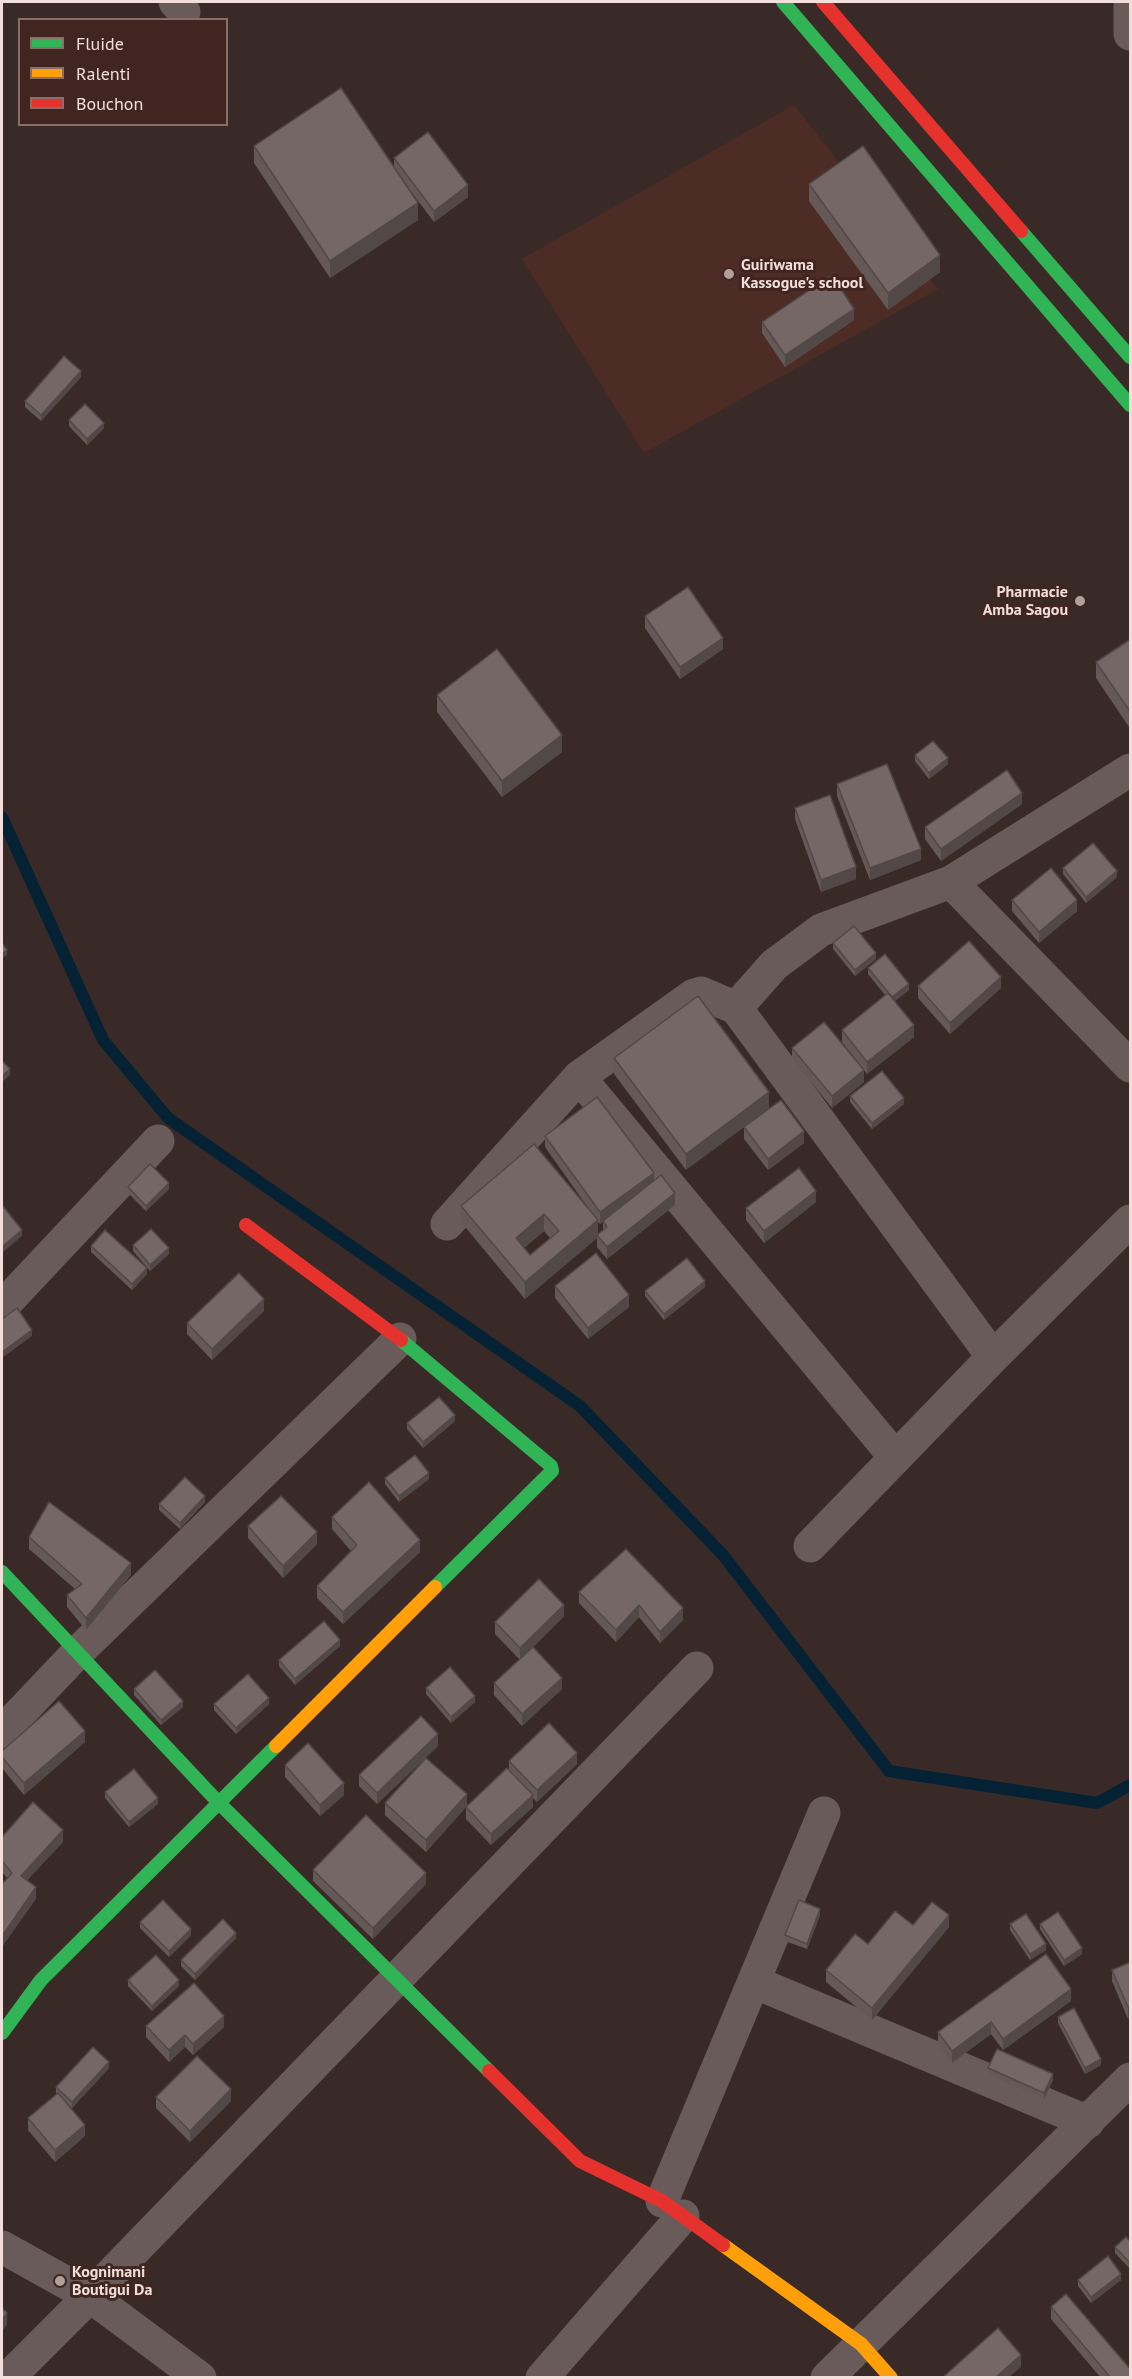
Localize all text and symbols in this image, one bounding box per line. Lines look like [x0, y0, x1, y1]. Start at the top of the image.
legend [18, 18, 228, 126]
text: Fluide [76, 32, 124, 55]
text: Ralenti [76, 62, 131, 85]
text: Bouchon [76, 92, 143, 115]
place label: Guiriwama Kassogue's school [741, 255, 863, 293]
marker: Guiriwama Kassogue's school [722, 267, 736, 281]
place label: Pharmacie Amba Sagou [983, 582, 1068, 620]
marker: Pharmacie Amba Sagou [1073, 594, 1087, 608]
place label: Kognimani Boutigui Da [72, 2262, 152, 2300]
marker: Kognimani Boutigui Da [53, 2274, 67, 2288]

